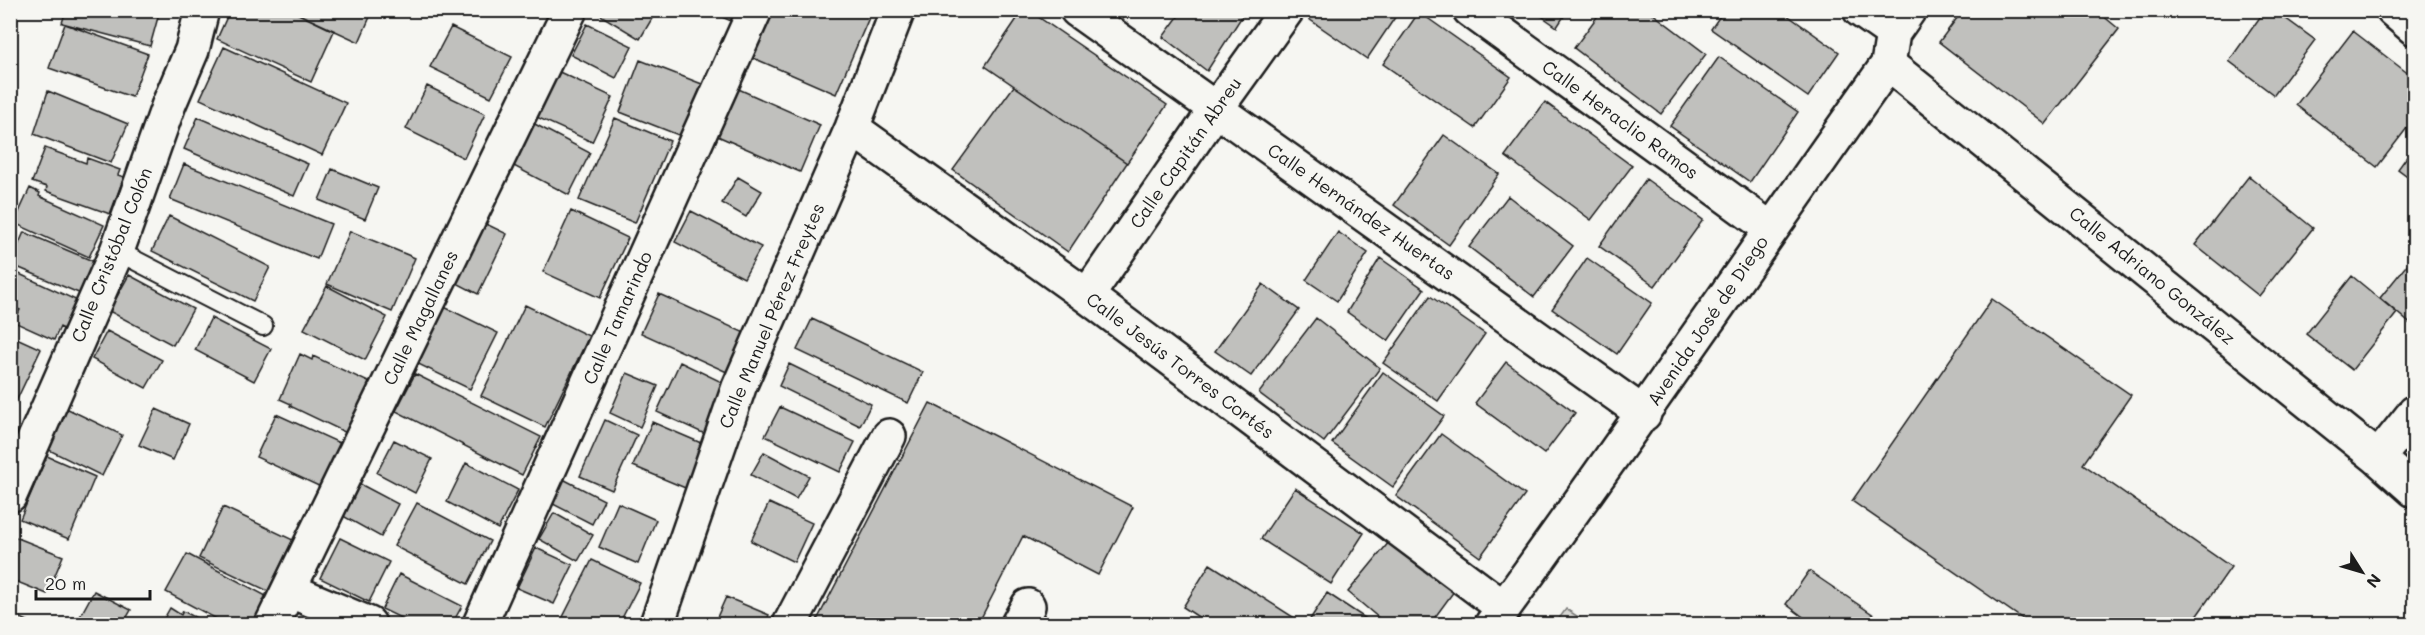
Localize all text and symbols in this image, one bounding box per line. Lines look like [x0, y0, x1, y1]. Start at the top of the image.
street label: Calle Heraclio Ramos [1538, 54, 1704, 184]
street label: Calle Capitán Abreu [1124, 72, 1246, 233]
street label: Calle Hernández Huertas [1263, 137, 1460, 285]
street label: Calle Cristóbal Colón [65, 164, 157, 346]
street label: Calle Manuel Pérez Freytes [713, 199, 829, 432]
street label: Calle Adriano González [2065, 201, 2241, 350]
street label: Avenida José de Diego [1641, 231, 1773, 410]
street label: Calle Magallanes [377, 246, 463, 389]
street label: Calle Tamarindo [577, 247, 657, 388]
street label: Calle Jesús Torres Cortés [1082, 287, 1279, 444]
north arrow [2332, 542, 2392, 602]
scale bar [36, 563, 150, 601]
text: N [2362, 570, 2386, 593]
text: 20 m [45, 571, 86, 595]

